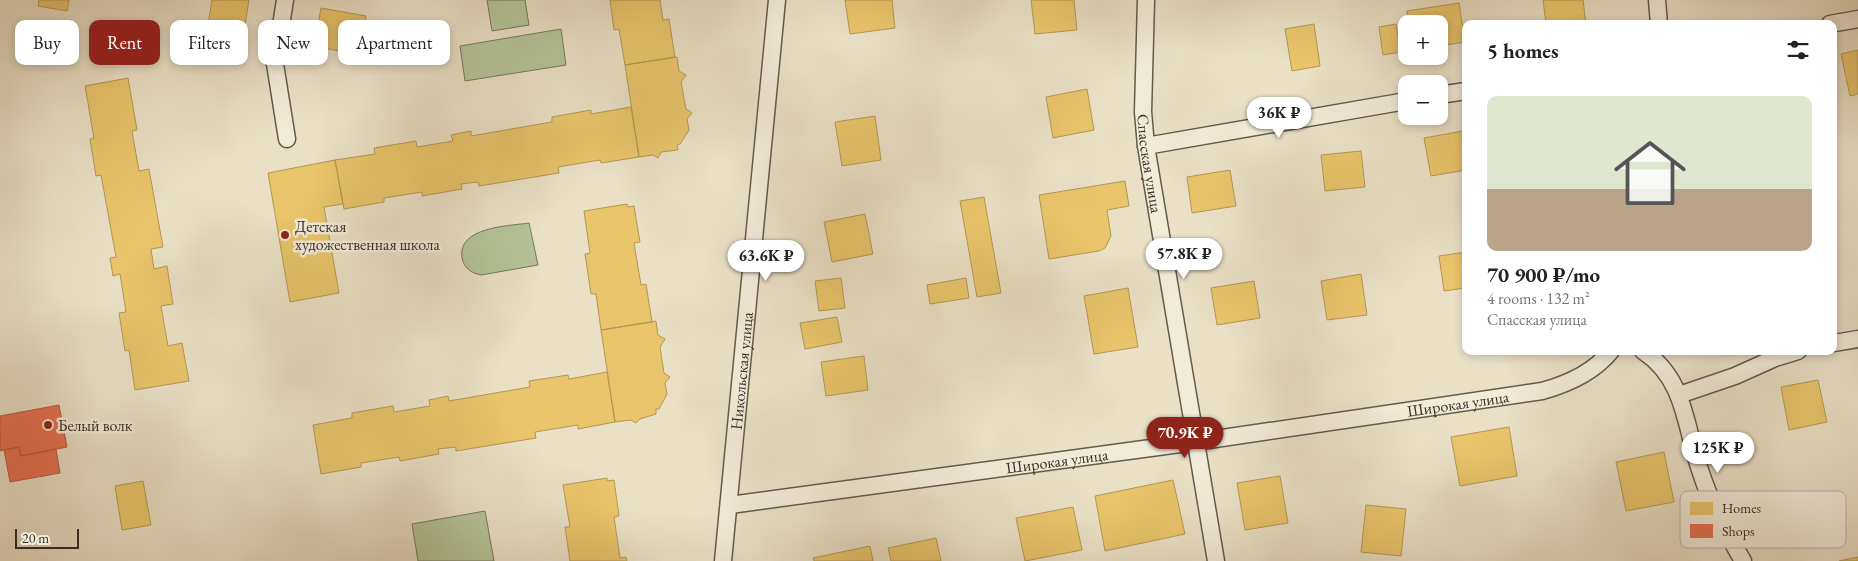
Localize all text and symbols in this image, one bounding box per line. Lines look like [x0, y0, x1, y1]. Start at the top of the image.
map controls [1398, 15, 1448, 125]
button: + [1398, 15, 1448, 65]
chip: Buy [15, 20, 79, 65]
chip: Rent [89, 20, 160, 65]
chip: Filters [170, 20, 248, 65]
chip: New [258, 20, 328, 65]
chip: Apartment [338, 20, 450, 65]
icon: filters [1784, 36, 1812, 64]
text: 5 homes [1487, 37, 1559, 64]
button: − [1398, 75, 1448, 125]
pin: 36K ₽ [1244, 96, 1314, 139]
text: 36K ₽ [1258, 102, 1300, 123]
street label: Спасская улица [1133, 113, 1168, 215]
icon: home [1605, 128, 1695, 218]
place label: Детская художественная школа [295, 216, 440, 255]
marker: Детская художественная школа [279, 229, 291, 241]
pin: 57.8K ₽ [1138, 238, 1230, 280]
pin: 63.6K ₽ [720, 240, 812, 282]
text: 57.8K ₽ [1156, 243, 1212, 264]
text: 63.6K ₽ [738, 245, 794, 266]
text: 70 900 ₽/mo [1487, 261, 1600, 288]
text: 4 rooms · 132 m² [1487, 288, 1590, 309]
text: Спасская улица [1487, 309, 1587, 330]
street label: Никольская улица [725, 310, 757, 431]
street label: Широкая улица [1406, 385, 1511, 421]
place label: Белый волк [58, 415, 133, 436]
pin: 70.9K ₽ [1139, 416, 1231, 459]
marker: Белый волк [42, 419, 54, 431]
text: 70.9K ₽ [1157, 422, 1213, 443]
pin: 125K ₽ [1677, 432, 1759, 474]
text: 125K ₽ [1692, 437, 1744, 458]
street label: Широкая улица [1005, 443, 1110, 478]
legend [1680, 491, 1846, 548]
text: Homes [1722, 499, 1762, 517]
text: Shops [1722, 522, 1755, 540]
scale bar [15, 526, 79, 549]
text: 20 m [22, 529, 49, 547]

